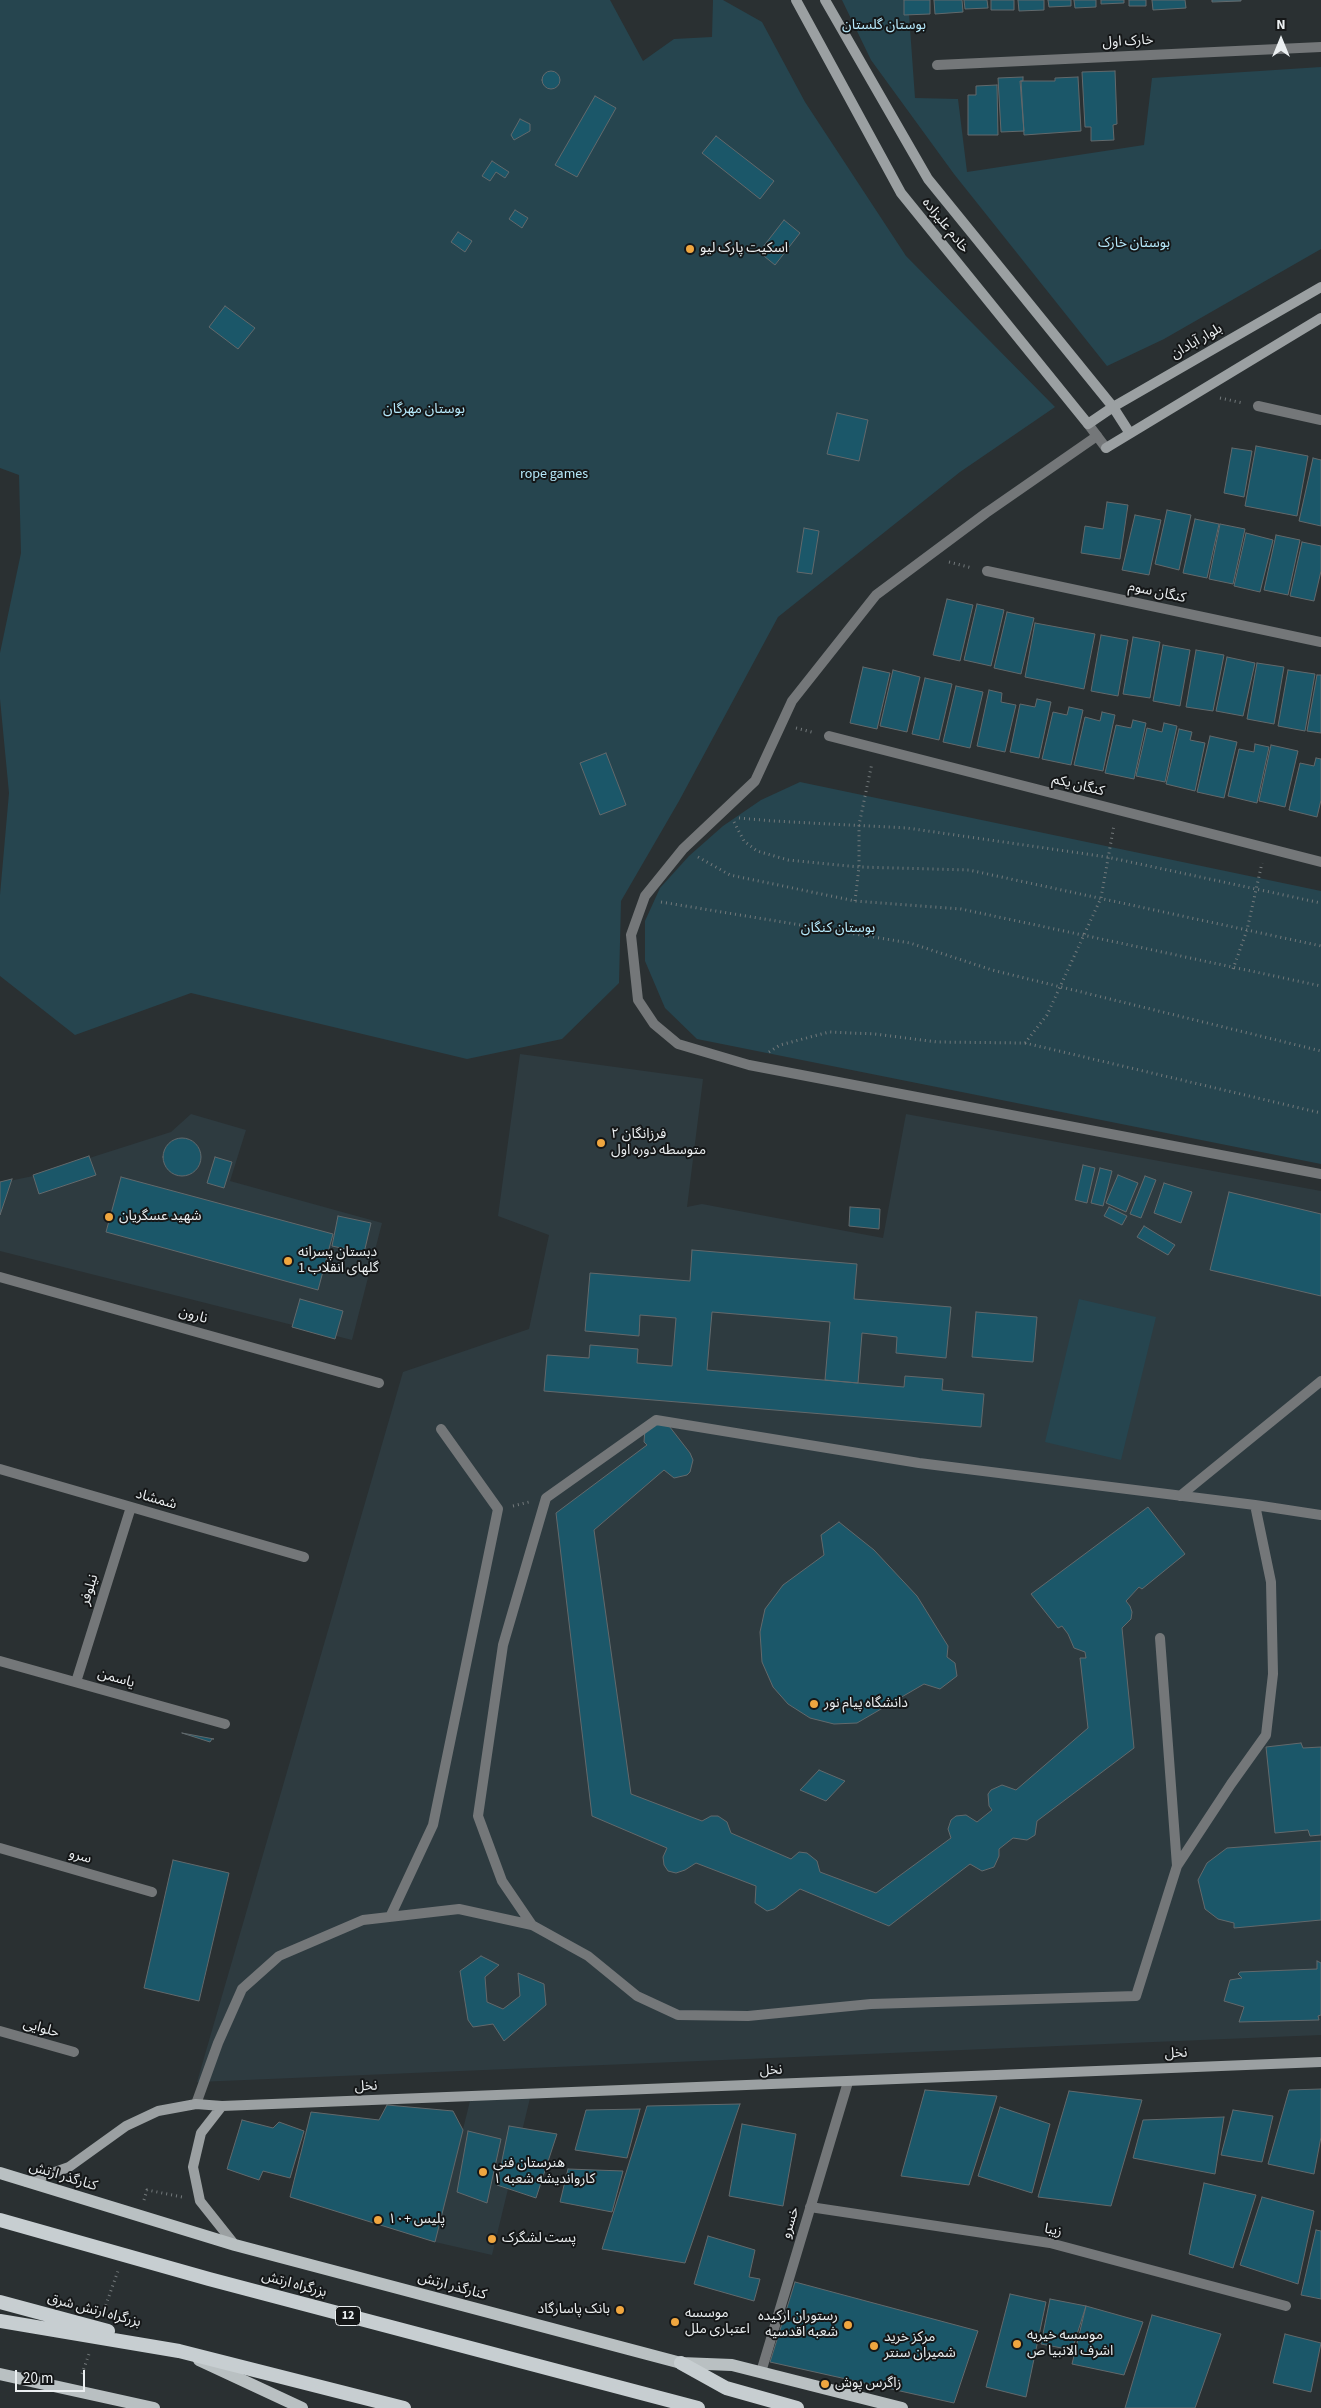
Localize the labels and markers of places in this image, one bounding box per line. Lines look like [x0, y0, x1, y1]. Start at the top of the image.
place label: اسکیت پارک لیو [700, 241, 788, 257]
marker: اسکیت پارک لیو [684, 243, 696, 255]
place label: فرزانگان ۲ متوسطه دوره اول [611, 1127, 706, 1160]
marker: فرزانگان ۲ متوسطه دوره اول [595, 1137, 607, 1149]
place label: شهید عسگریان [119, 1209, 202, 1225]
marker: شهید عسگریان [103, 1211, 115, 1223]
place label: دبستان پسرانه گلهای انقلاب 1 [298, 1245, 379, 1278]
marker: دبستان پسرانه گلهای انقلاب 1 [282, 1255, 294, 1267]
place label: دانشگاه پیام نور [824, 1696, 908, 1712]
marker: دانشگاه پیام نور [808, 1698, 820, 1710]
place label: هنرستان فنی کارواندیشه شعبه ۱ [493, 2156, 595, 2188]
marker: هنرستان فنی کارواندیشه شعبه ۱ [477, 2166, 489, 2178]
place label: پلیس +۱۰ [388, 2212, 445, 2228]
marker: پلیس +۱۰ [372, 2214, 384, 2226]
place label: پست لشگرک [502, 2231, 576, 2247]
marker: پست لشگرک [486, 2233, 498, 2245]
place label: بانک پاسارگاد [538, 2302, 610, 2318]
marker: بانک پاسارگاد [614, 2304, 626, 2316]
place label: موسسه اعتباری ملل [685, 2306, 750, 2338]
place label: رستوران‌ ارکیده شعبه اقدسیه [758, 2309, 838, 2342]
marker: موسسه اعتباری ملل [669, 2316, 681, 2328]
marker: رستوران‌ ارکیده شعبه اقدسیه [842, 2319, 854, 2331]
place label: موسسه خیریه اشرف الانبیا ص [1027, 2328, 1113, 2360]
place label: مرکز خرید شمیران سنتر [884, 2330, 956, 2362]
marker: موسسه خیریه اشرف الانبیا ص [1011, 2338, 1023, 2350]
marker: مرکز خرید شمیران سنتر [868, 2340, 880, 2352]
place label: زاگرس پوش [835, 2376, 901, 2392]
marker: زاگرس پوش [819, 2378, 831, 2390]

